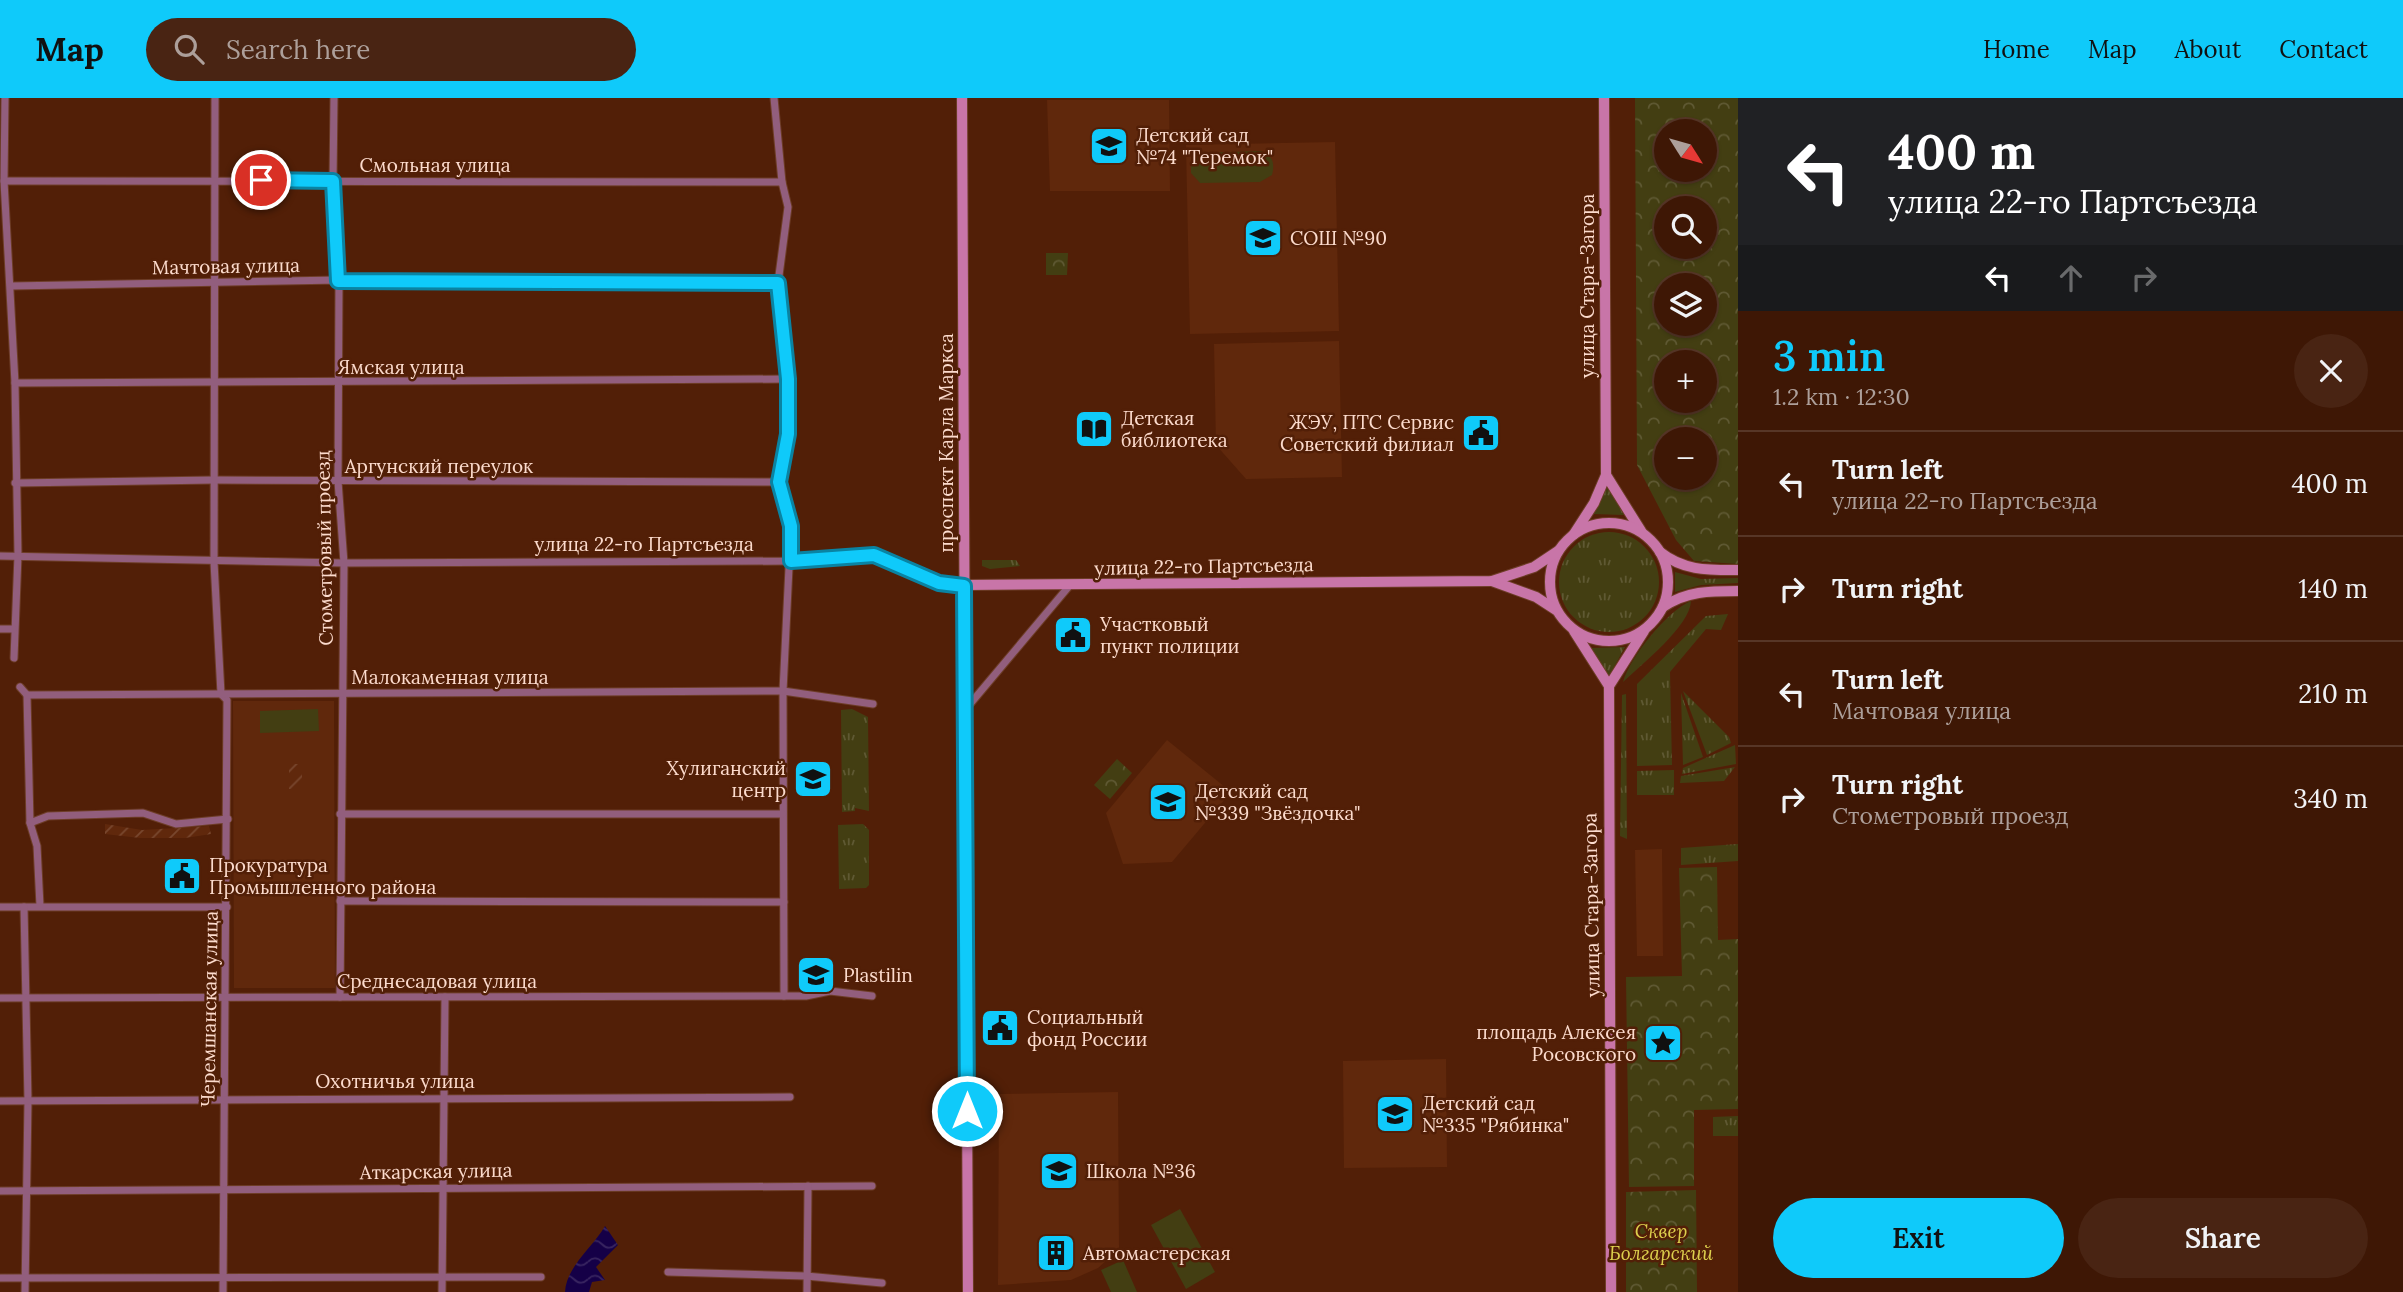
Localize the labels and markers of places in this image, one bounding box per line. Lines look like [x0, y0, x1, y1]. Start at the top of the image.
place label: Детский сад №74 "Теремок" [1136, 123, 1273, 169]
school or university icon: Детский сад №74 "Теремок" [1088, 125, 1130, 167]
pin [231, 150, 291, 210]
school or university icon: СОШ №90 [1242, 217, 1284, 259]
place label: СОШ №90 [1290, 226, 1387, 250]
place label: Детская библиотека [1121, 406, 1228, 452]
library icon: Детская библиотека [1073, 408, 1115, 450]
place label: ЖЭУ, ПТС Сервис Советский филиал [1280, 410, 1454, 456]
public building icon: ЖЭУ, ПТС Сервис Советский филиал [1460, 412, 1502, 454]
place label: Участковый пункт полиции [1099, 612, 1240, 658]
public building icon: Участковый пункт полиции [1052, 614, 1094, 656]
place label: Хулиганский центр [666, 756, 786, 802]
school or university icon: Хулиганский центр [792, 758, 834, 800]
place label: Детский сад №339 "Звёздочка" [1195, 779, 1361, 825]
school or university icon: Детский сад №339 "Звёздочка" [1147, 781, 1189, 823]
place label: Прокуратура Промышленного района [209, 853, 437, 899]
public building icon: Прокуратура Промышленного района [161, 855, 203, 897]
school or university icon: Plastilin [795, 954, 837, 996]
place label: Plastilin [843, 963, 913, 987]
place label: Социальный фонд России [1027, 1005, 1148, 1051]
public building icon: Социальный фонд России [979, 1007, 1021, 1049]
place label: площадь Алексея Росовского [1476, 1020, 1636, 1066]
place icon: площадь Алексея Росовского [1642, 1022, 1684, 1064]
place label: Детский сад №335 "Рябинка" [1422, 1091, 1569, 1137]
school or university icon: Детский сад №335 "Рябинка" [1374, 1093, 1416, 1135]
school or university icon: Школа №36 [1038, 1150, 1080, 1192]
place label: Школа №36 [1086, 1159, 1196, 1183]
building icon: Автомастерская [1035, 1232, 1077, 1274]
place label: Автомастерская [1082, 1241, 1231, 1265]

